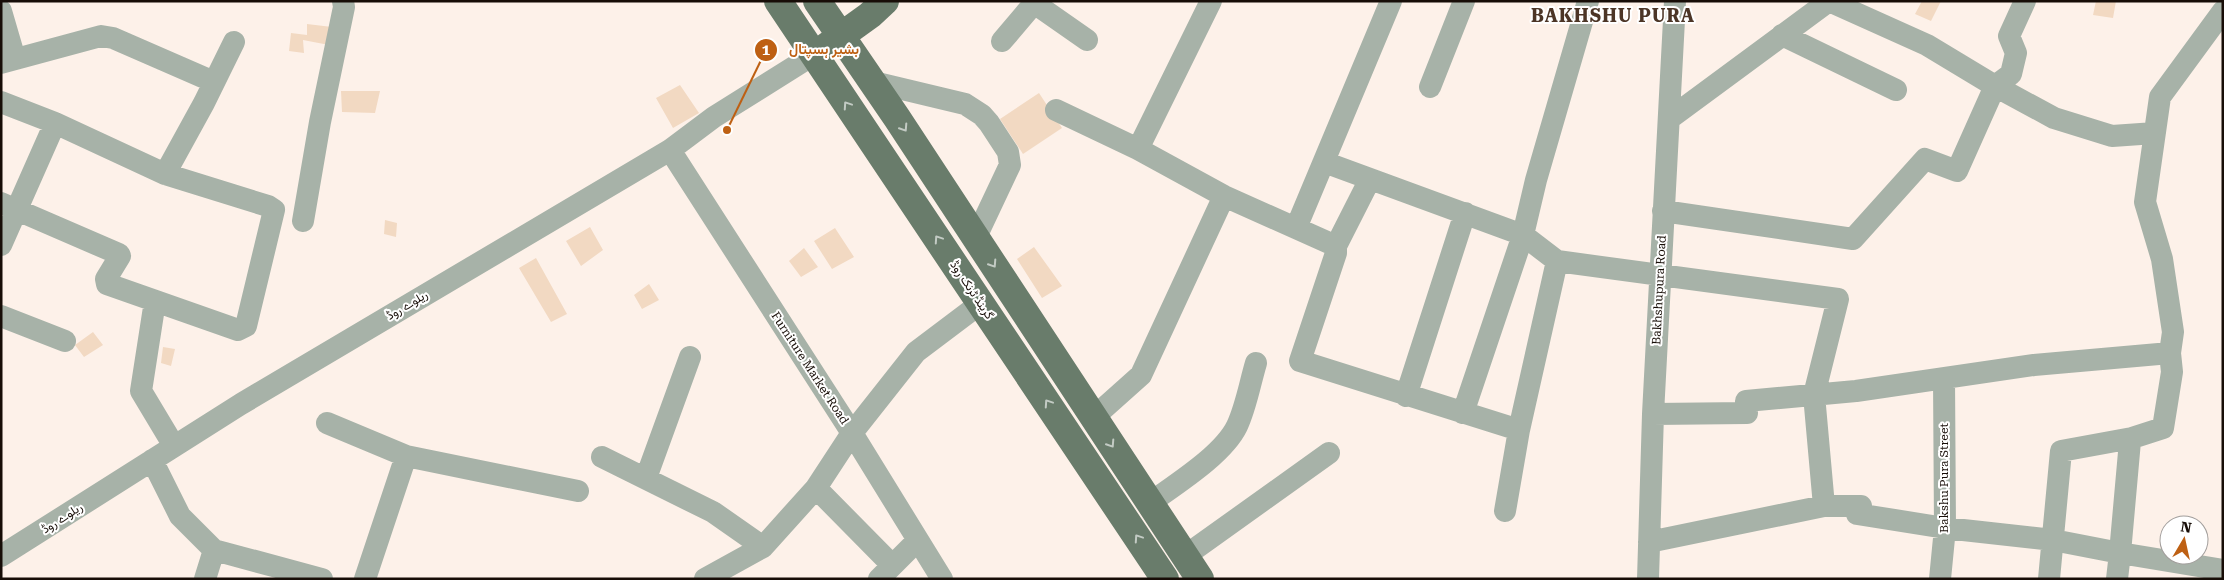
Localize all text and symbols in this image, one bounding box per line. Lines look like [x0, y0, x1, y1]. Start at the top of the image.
district label: BAKHSHU PURA [1531, 5, 1695, 26]
callout: بشیر ہسپتال [754, 35, 869, 64]
text: 1 [762, 41, 771, 59]
text: بشیر ہسپتال [789, 41, 859, 59]
one-way arrow [843, 101, 853, 110]
one-way arrow [898, 122, 907, 132]
one-way arrow [935, 235, 944, 245]
street label: Bakhshupura Road [1649, 235, 1669, 345]
street label: گرینڈ ٹرنک روڈ [947, 258, 997, 322]
one-way arrow [987, 258, 996, 268]
street label: ریلوے روڈ [384, 287, 431, 324]
street label: Furniture Market Road [768, 309, 852, 427]
one-way arrow [1045, 399, 1054, 408]
street label: Bakshu Pura Street [1937, 423, 1951, 533]
one-way arrow [1105, 438, 1114, 447]
street label: ریلوے روڈ [39, 500, 86, 537]
north arrow [2159, 515, 2209, 565]
text: N [2179, 518, 2193, 536]
one-way arrow [1135, 534, 1144, 544]

